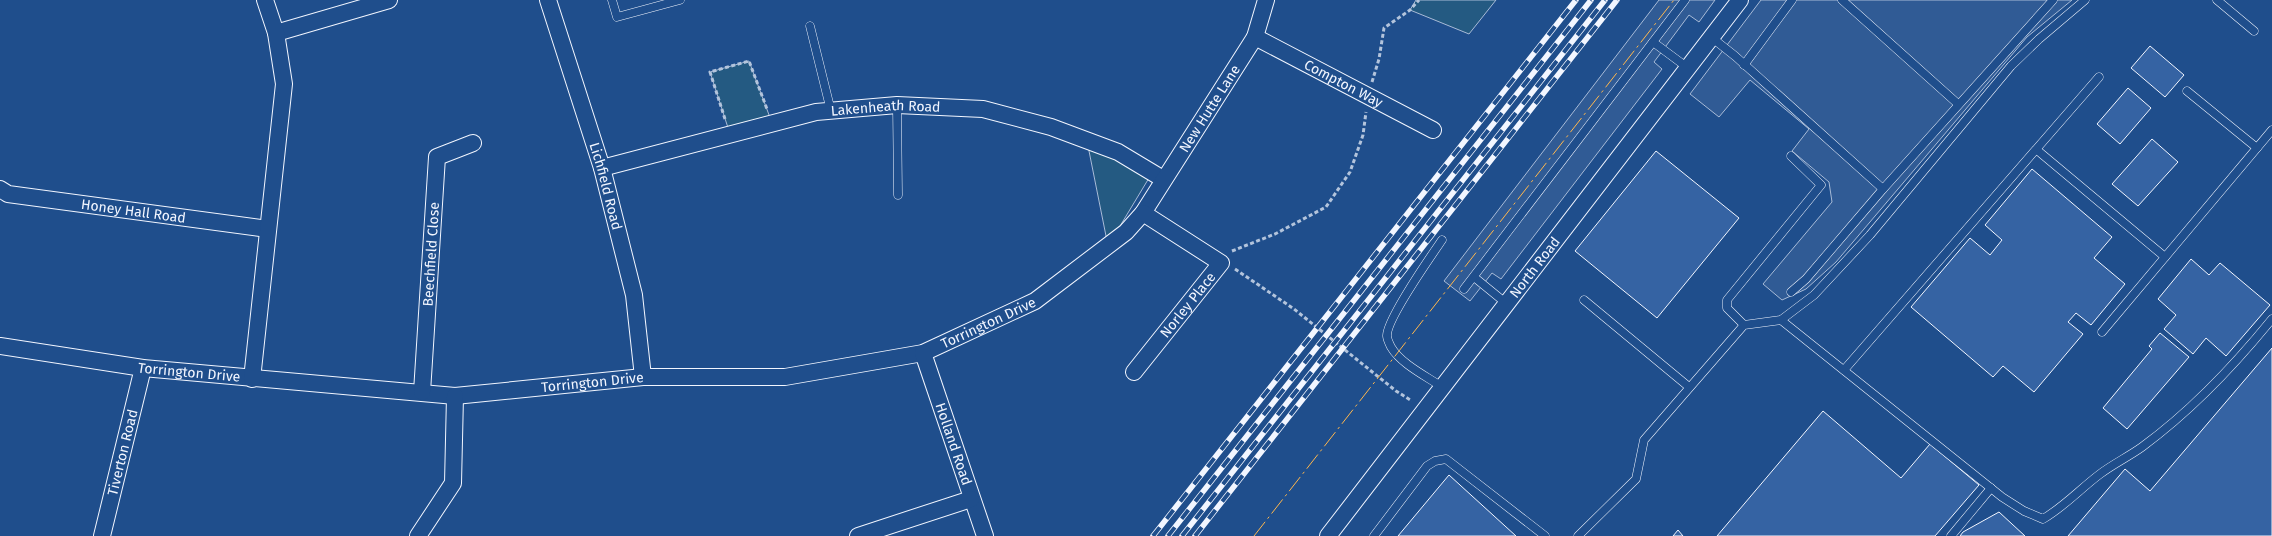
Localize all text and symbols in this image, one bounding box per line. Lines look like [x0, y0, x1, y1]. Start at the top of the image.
street label: Compton Way [1301, 56, 1386, 111]
street label: New Hutte Lane [1175, 62, 1244, 155]
street label: Lakenheath Road [830, 96, 941, 119]
street label: Lichfield Road [586, 140, 626, 232]
street label: Honey Hall Road [80, 195, 187, 226]
street label: Beechfield Close [419, 202, 443, 307]
street label: North Road [1506, 233, 1563, 301]
street label: Norley Place [1156, 269, 1219, 341]
street label: Torrington Drive [938, 293, 1039, 352]
street label: Torrington Drive [137, 359, 241, 385]
street label: Torrington Drive [540, 368, 644, 396]
street label: Holland Road [932, 400, 976, 487]
street label: Tiverton Road [104, 408, 141, 497]

